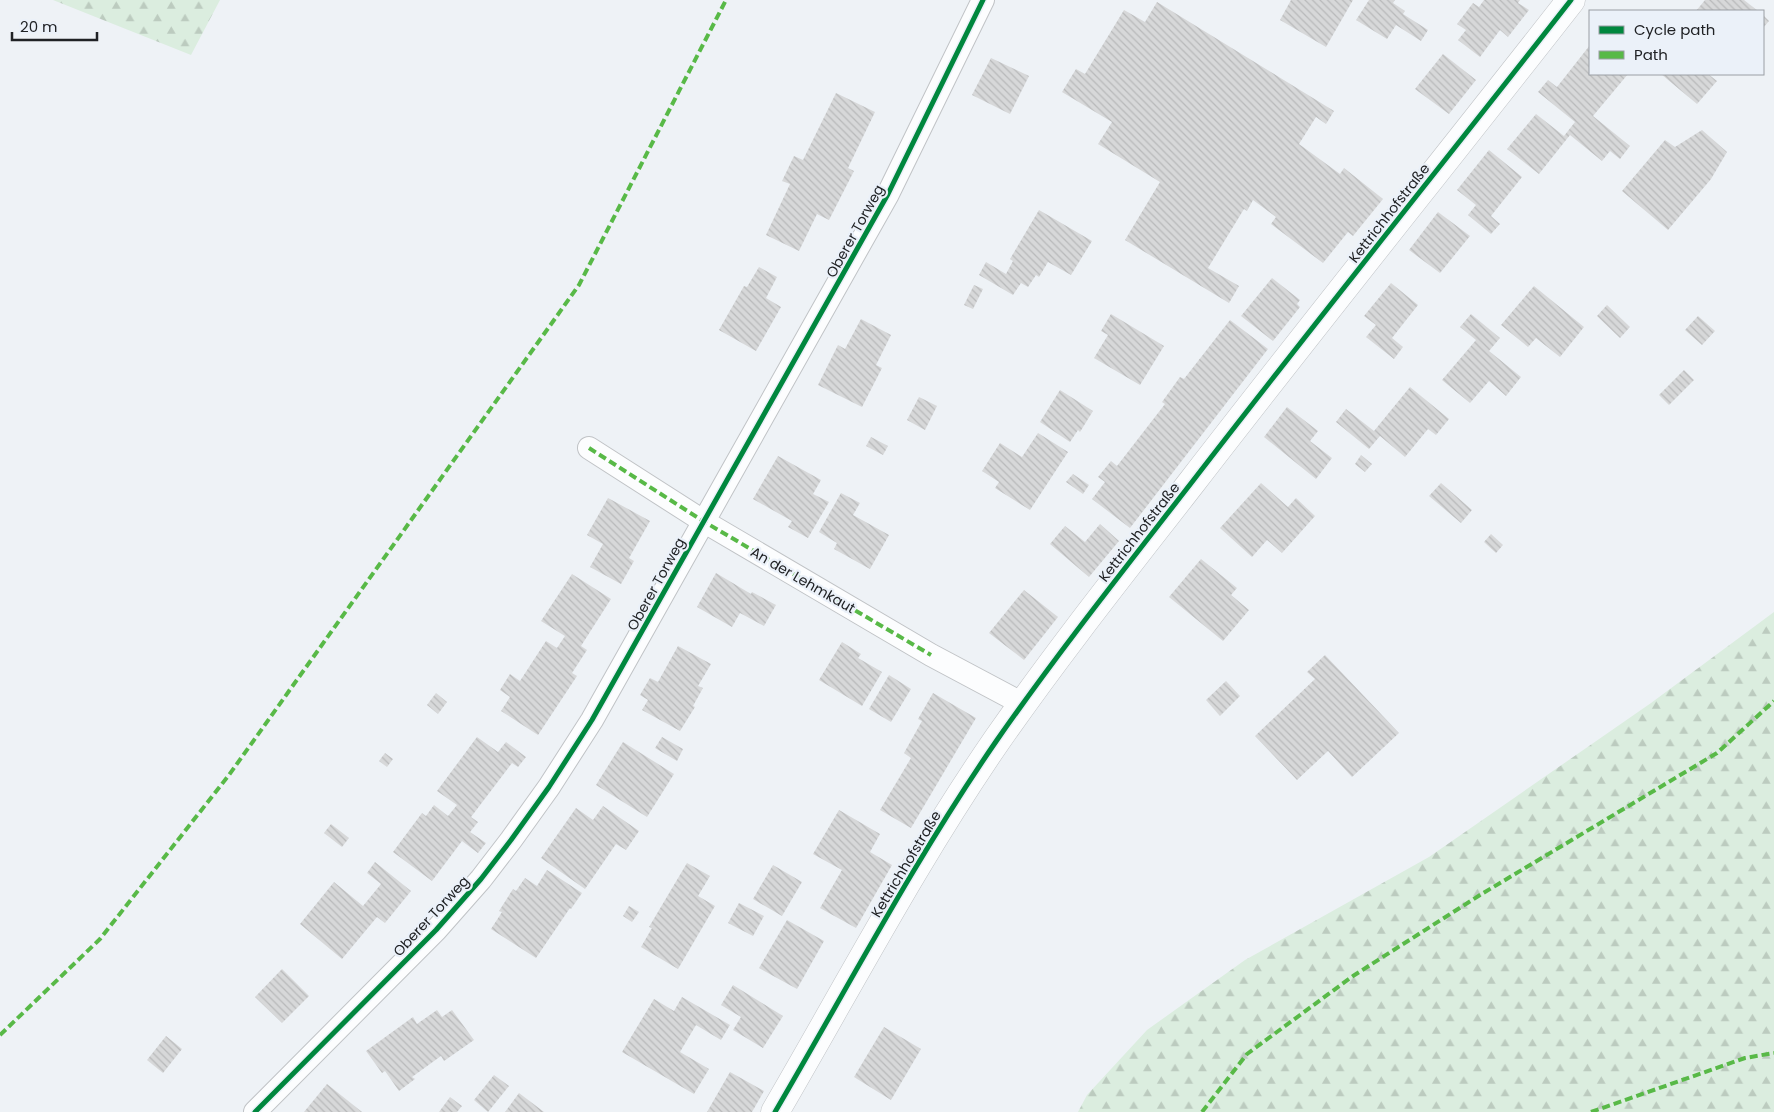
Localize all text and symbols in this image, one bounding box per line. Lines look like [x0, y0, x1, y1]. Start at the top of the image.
scale bar [12, 10, 98, 42]
legend [1589, 10, 1764, 75]
text: 20 m [20, 16, 58, 37]
text: Cycle path [1634, 19, 1715, 40]
text: Path [1634, 44, 1668, 65]
street label: Kettrichhofstraße [1344, 159, 1434, 267]
street label: Oberer Torweg [821, 181, 889, 281]
street label: Kettrichhofstraße [1094, 478, 1184, 586]
street label: Oberer Torweg [622, 534, 690, 634]
street label: An der Lehmkaut [747, 542, 859, 618]
street label: Kettrichhofstraße [866, 807, 946, 921]
street label: Oberer Torweg [388, 871, 474, 961]

